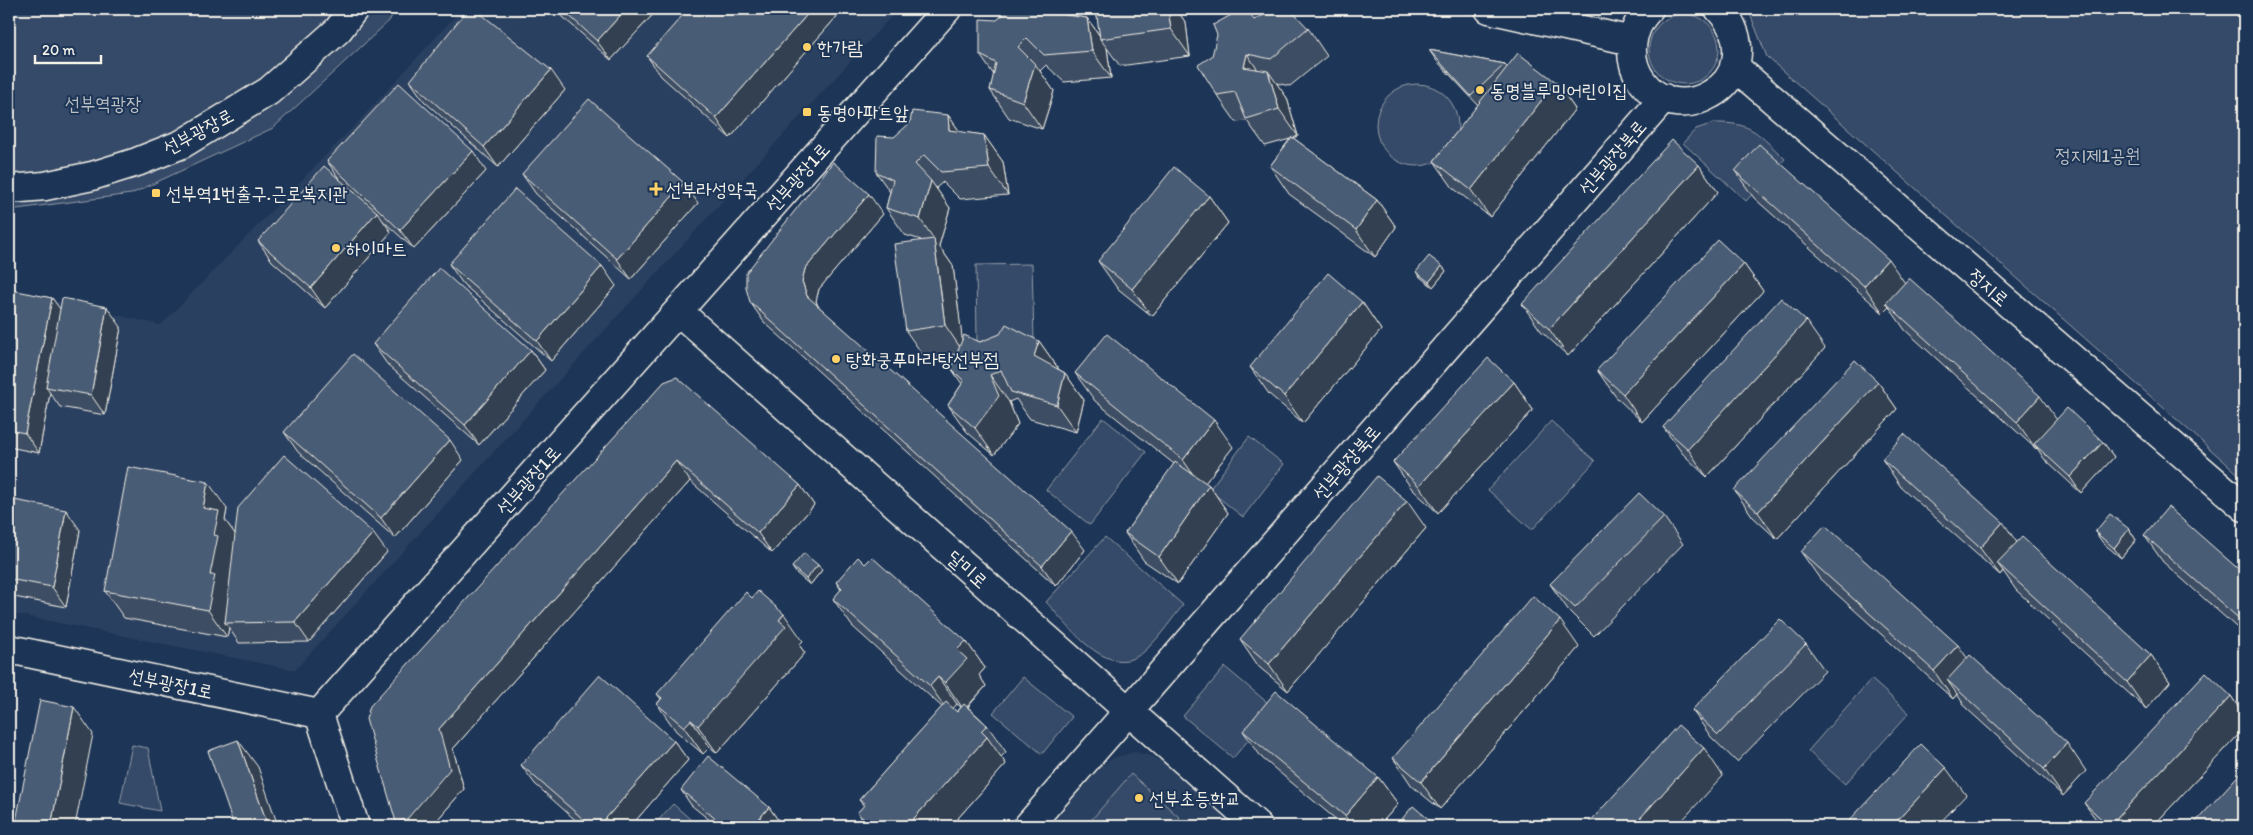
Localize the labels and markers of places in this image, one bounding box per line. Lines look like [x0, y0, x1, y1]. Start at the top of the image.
place label: 한가람 [817, 36, 864, 59]
marker: 한가람 [801, 41, 813, 53]
place label: 동명블루밍어린이집 [1490, 79, 1628, 102]
marker: 동명블루밍어린이집 [1474, 84, 1486, 96]
place label: 동명아파트앞 [817, 101, 909, 124]
marker: 동명아파트앞 [801, 106, 813, 118]
place label: 선부라성약국 [666, 178, 758, 201]
place label: 선부역1번출구.근로복지관 [166, 182, 348, 205]
marker: 선부라성약국 [650, 183, 662, 195]
marker: 선부역1번출구.근로복지관 [150, 187, 162, 199]
place label: 하이마트 [346, 237, 407, 260]
marker: 하이마트 [330, 242, 342, 254]
place label: 탕화쿵푸마라탕선부점 [846, 348, 999, 371]
marker: 탕화쿵푸마라탕선부점 [830, 353, 842, 365]
place label: 선부초등학교 [1149, 787, 1241, 810]
marker: 선부초등학교 [1133, 792, 1145, 804]

